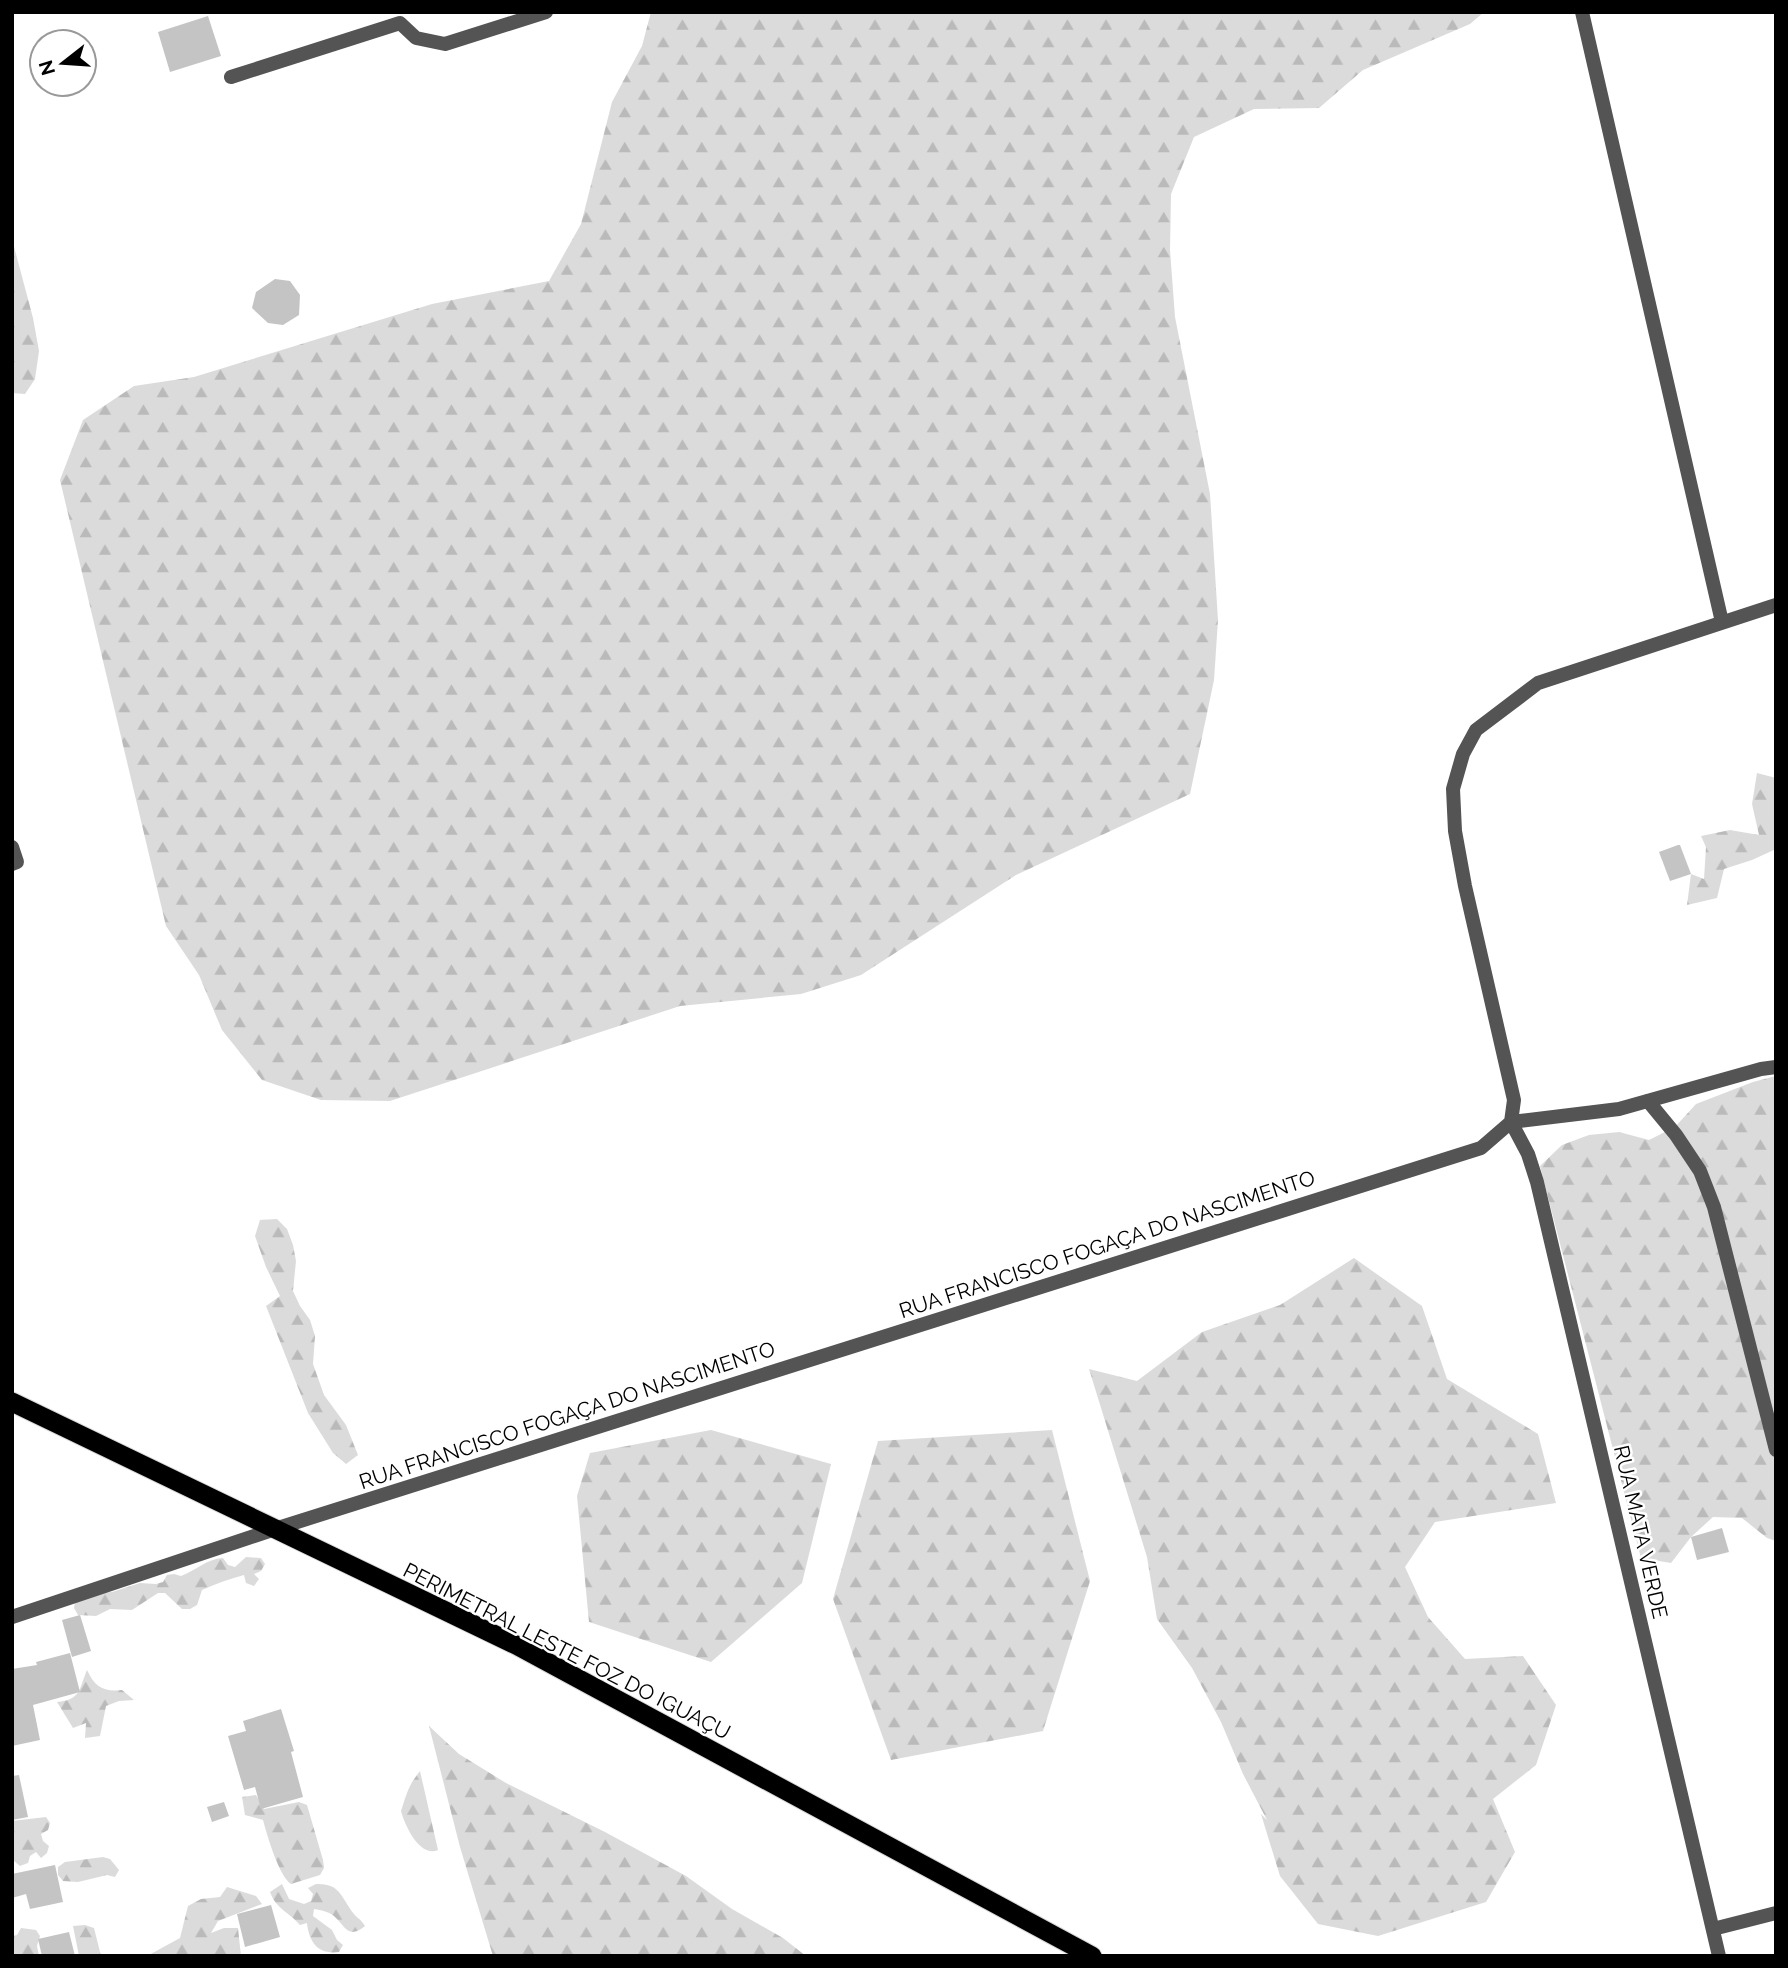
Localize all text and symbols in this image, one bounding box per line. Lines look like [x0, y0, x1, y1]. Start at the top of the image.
north arrow [28, 28, 98, 98]
text: N [34, 58, 59, 78]
street label: RUA FRANCISCO FOGAÇA DO NASCIMENTO [896, 1165, 1318, 1323]
street label: RUA FRANCISCO FOGAÇA DO NASCIMENTO [356, 1336, 778, 1494]
street label: RUA MATA VERDE [1609, 1443, 1673, 1621]
street label: PERIMETRAL LESTE FOZ DO IGUAÇU [399, 1557, 735, 1745]

